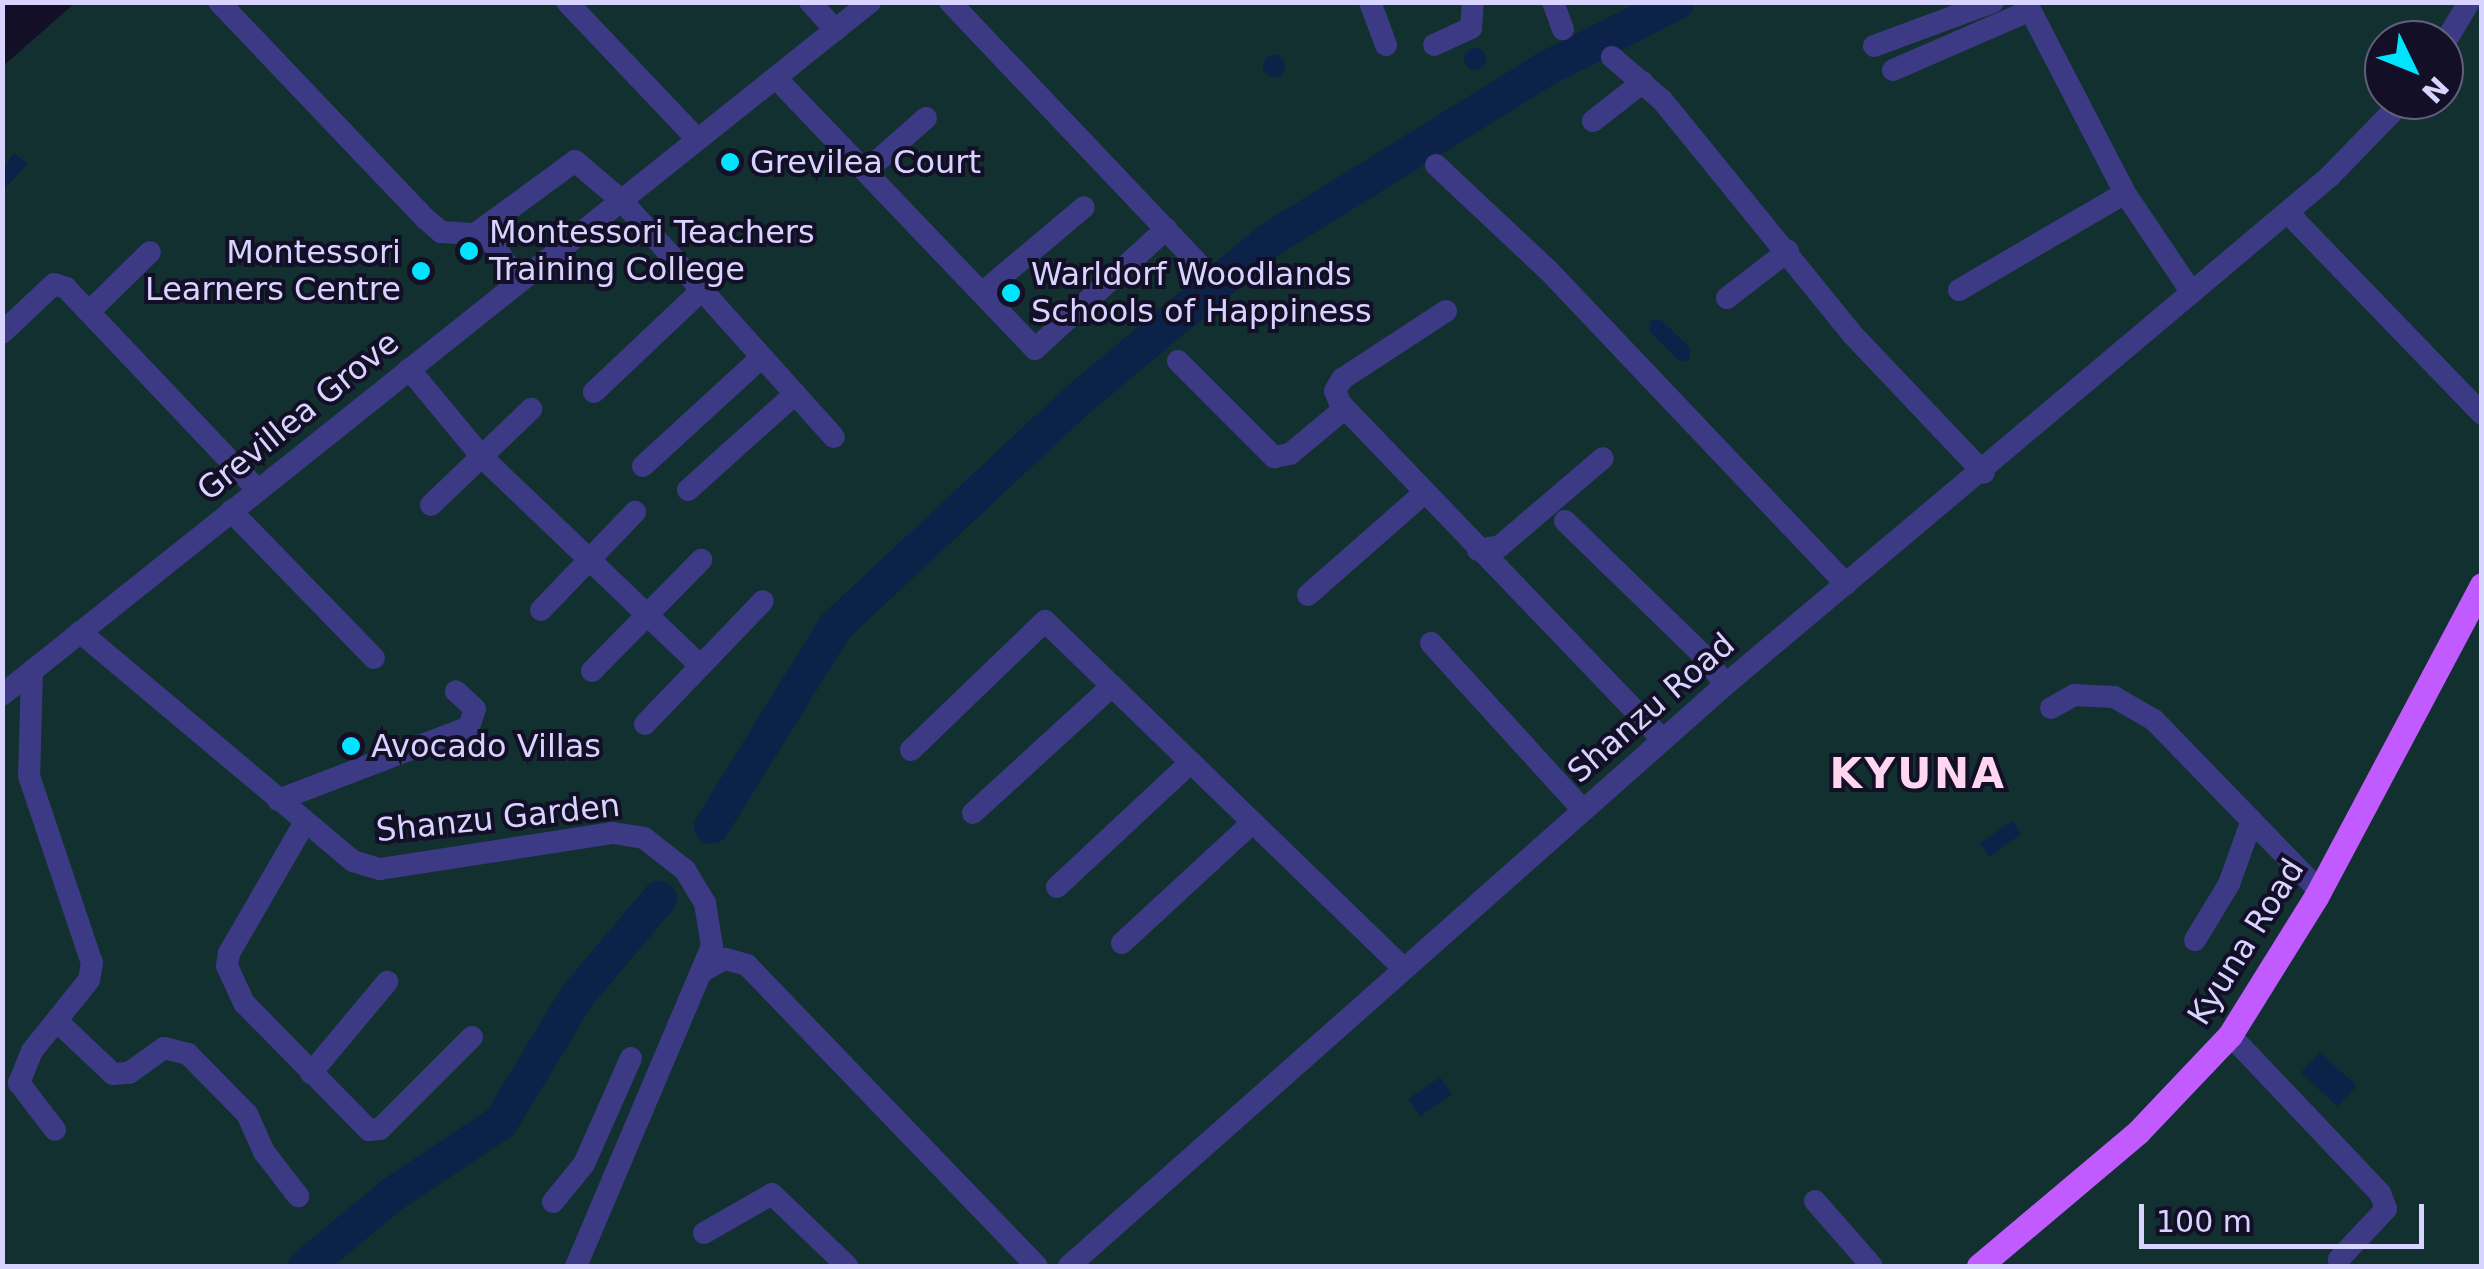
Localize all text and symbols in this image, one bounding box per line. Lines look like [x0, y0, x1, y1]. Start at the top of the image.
north arrow [2364, 20, 2464, 120]
text: N [2415, 70, 2455, 109]
place label: Grevilea Court [750, 143, 981, 181]
marker: Grevilea Court [719, 151, 741, 173]
place label: Montessori Teachers Training College [489, 214, 815, 289]
place label: Montessori Learners Centre [145, 234, 401, 309]
marker: Montessori Teachers Training College [458, 240, 480, 262]
place label: Warldorf Woodlands Schools of Happiness [1031, 256, 1372, 331]
marker: Montessori Learners Centre [410, 260, 432, 282]
marker: Warldorf Woodlands Schools of Happiness [1000, 282, 1022, 304]
street label: Grevillea Grove [190, 323, 406, 509]
street label: Shanzu Road [1560, 625, 1742, 791]
place label: Avocado Villas [371, 727, 601, 765]
marker: Avocado Villas [340, 735, 362, 757]
district label: KYUNA [1829, 749, 2007, 799]
street label: Shanzu Garden [374, 786, 622, 850]
street label: Kyuna Road [2180, 852, 2312, 1032]
scale bar [2144, 1184, 2429, 1246]
text: 100 m [2156, 1204, 2252, 1239]

